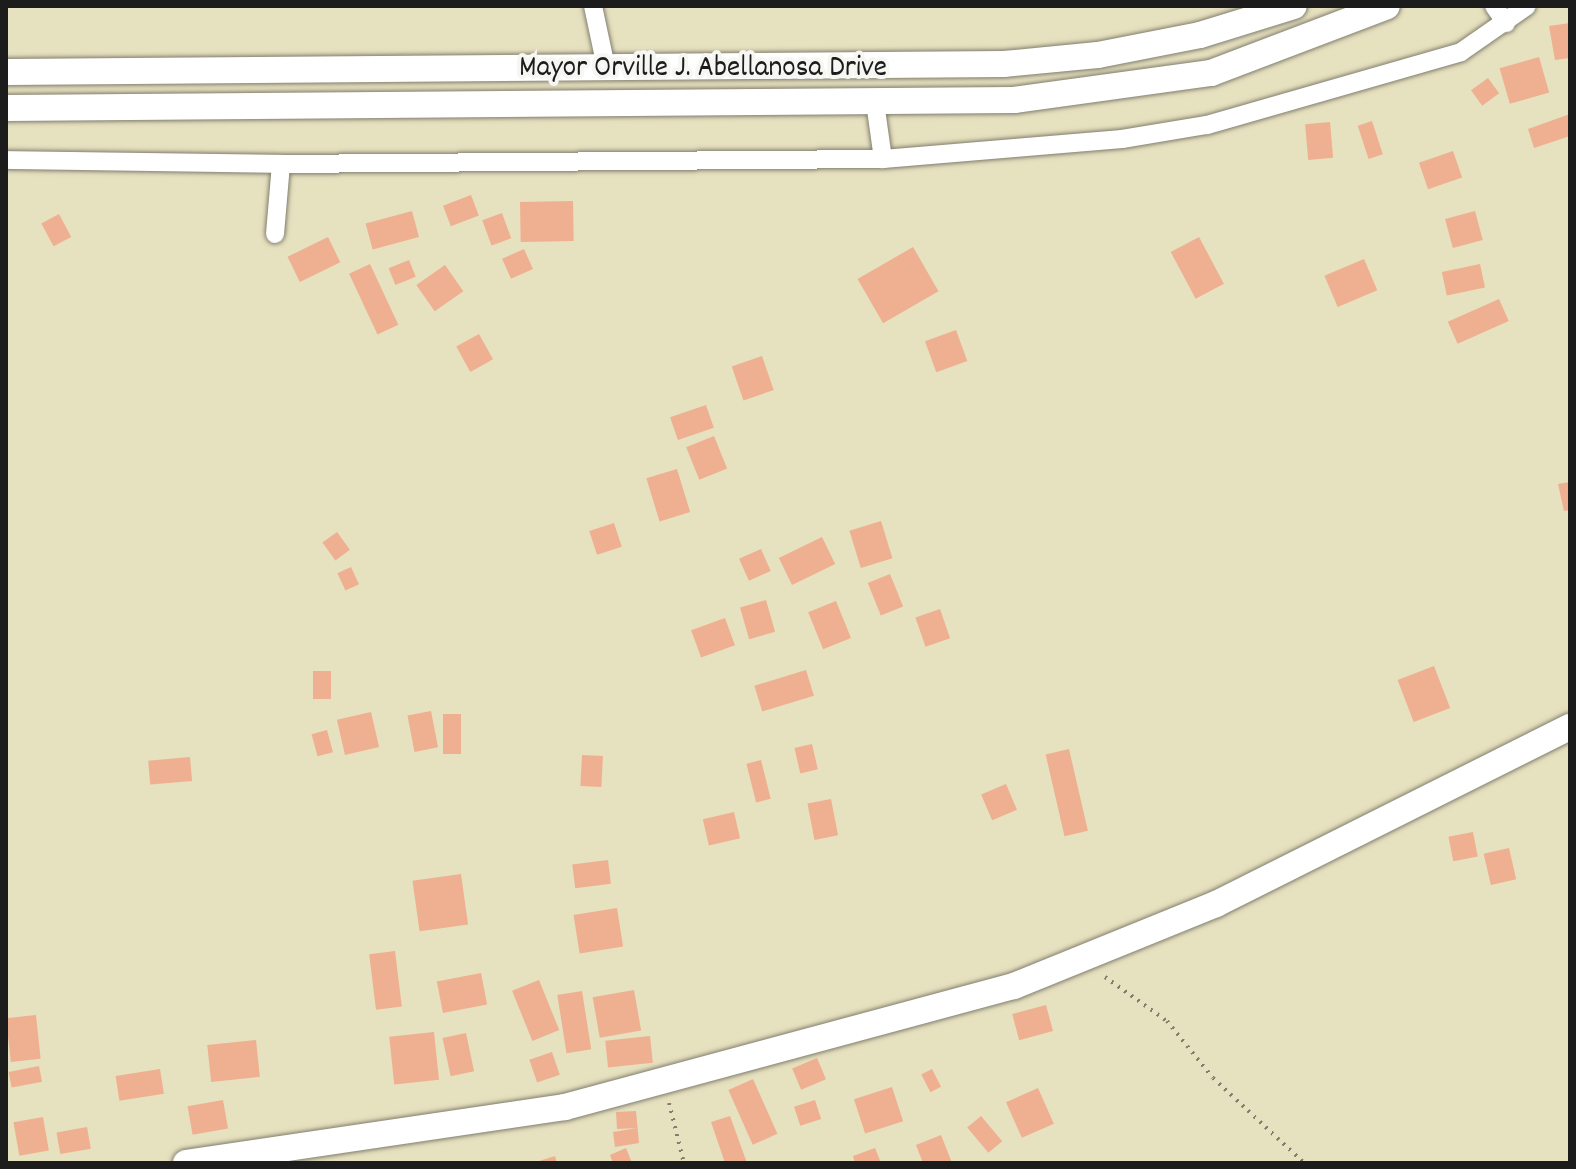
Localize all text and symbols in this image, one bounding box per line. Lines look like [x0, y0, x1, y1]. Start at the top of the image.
street label: Mayor Orville J. Abellanosa Drive [519, 52, 887, 88]

